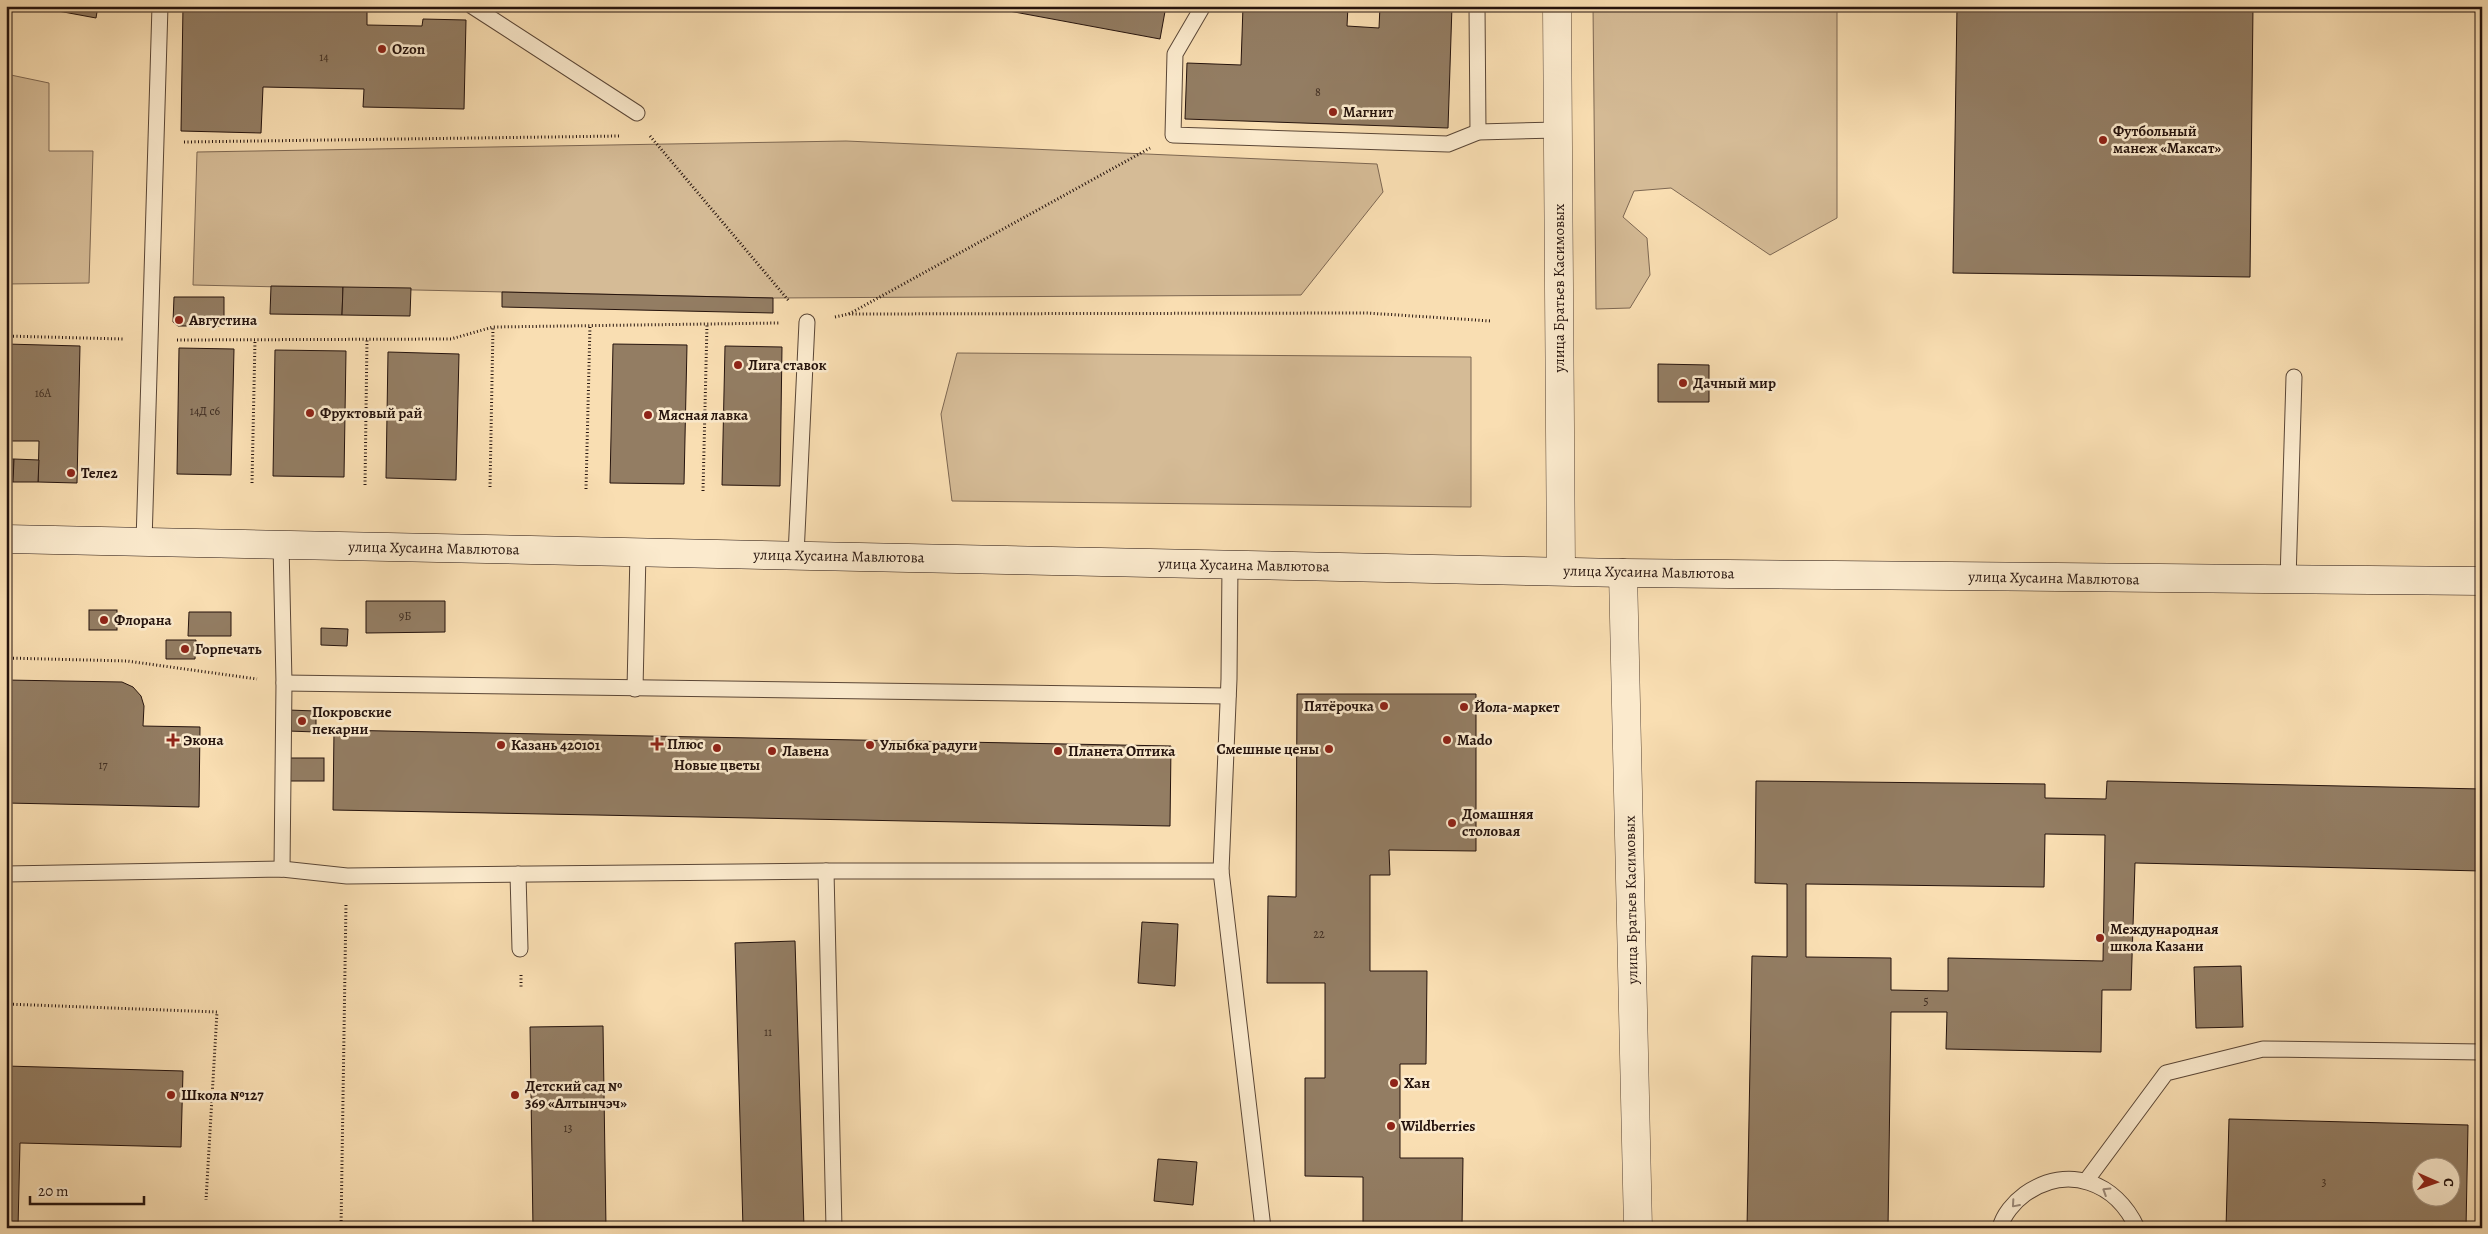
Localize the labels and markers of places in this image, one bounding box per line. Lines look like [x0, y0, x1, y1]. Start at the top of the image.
place label: Ozon [392, 39, 426, 59]
marker: Ozon [376, 43, 388, 55]
place label: Магнит [1343, 102, 1394, 122]
marker: Магнит [1327, 106, 1339, 118]
place label: Футбольный манеж «Максат» [2113, 121, 2222, 158]
marker: Футбольный манеж «Максат» [2097, 134, 2109, 146]
place label: Августина [188, 310, 258, 330]
marker: Августина [173, 314, 185, 326]
place label: Лига ставок [748, 355, 827, 375]
marker: Лига ставок [732, 359, 744, 371]
place label: Дачный мир [1693, 373, 1776, 393]
marker: Дачный мир [1677, 377, 1689, 389]
place label: Фруктовый рай [320, 403, 422, 423]
place label: Мясная лавка [658, 405, 749, 425]
marker: Фруктовый рай [304, 407, 316, 419]
marker: Мясная лавка [642, 409, 654, 421]
place label: Теле2 [81, 463, 118, 483]
marker: Теле2 [65, 467, 77, 479]
place label: Флорана [114, 610, 172, 630]
marker: Флорана [98, 614, 110, 626]
place label: Горпечать [195, 639, 262, 659]
marker: Горпечать [179, 643, 191, 655]
place label: Пятёрочка [1304, 696, 1375, 716]
place label: Йола-маркет [1474, 697, 1560, 717]
marker: Пятёрочка [1378, 700, 1390, 712]
marker: Йола-маркет [1458, 701, 1470, 713]
place label: Покровские пекарни [312, 702, 392, 739]
marker: Покровские пекарни [296, 715, 308, 727]
place label: Экона [183, 730, 224, 750]
place label: Mado [1457, 730, 1493, 750]
marker: Экона [167, 734, 179, 746]
place label: Плюс [667, 734, 703, 754]
marker: Mado [1441, 734, 1453, 746]
place label: Казань 420101 [511, 735, 601, 755]
place label: Улыбка радуги [880, 735, 978, 755]
marker: Плюс [651, 738, 663, 750]
marker: Казань 420101 [495, 739, 507, 751]
marker: Улыбка радуги [864, 739, 876, 751]
place label: Смешные цены [1216, 739, 1319, 759]
place label: Лавена [782, 741, 830, 761]
place label: Планета Оптика [1068, 741, 1176, 761]
marker: Новые цветы [711, 742, 723, 754]
marker: Смешные цены [1323, 743, 1335, 755]
marker: Лавена [766, 745, 778, 757]
marker: Планета Оптика [1052, 745, 1064, 757]
place label: Новые цветы [674, 755, 760, 775]
place label: Домашняя столовая [1462, 804, 1534, 841]
marker: Домашняя столовая [1446, 817, 1458, 829]
place label: Международная школа Казани [2110, 919, 2219, 956]
marker: Международная школа Казани [2094, 932, 2106, 944]
place label: Хан [1404, 1073, 1430, 1093]
place label: Детский сад № 369 «Алтынчэч» [525, 1076, 627, 1113]
marker: Хан [1388, 1077, 1400, 1089]
place label: Школа №127 [181, 1085, 264, 1105]
marker: Школа №127 [165, 1089, 177, 1101]
marker: Детский сад № 369 «Алтынчэч» [509, 1089, 521, 1101]
place label: Wildberries [1400, 1116, 1475, 1136]
marker: Wildberries [1385, 1120, 1397, 1132]

